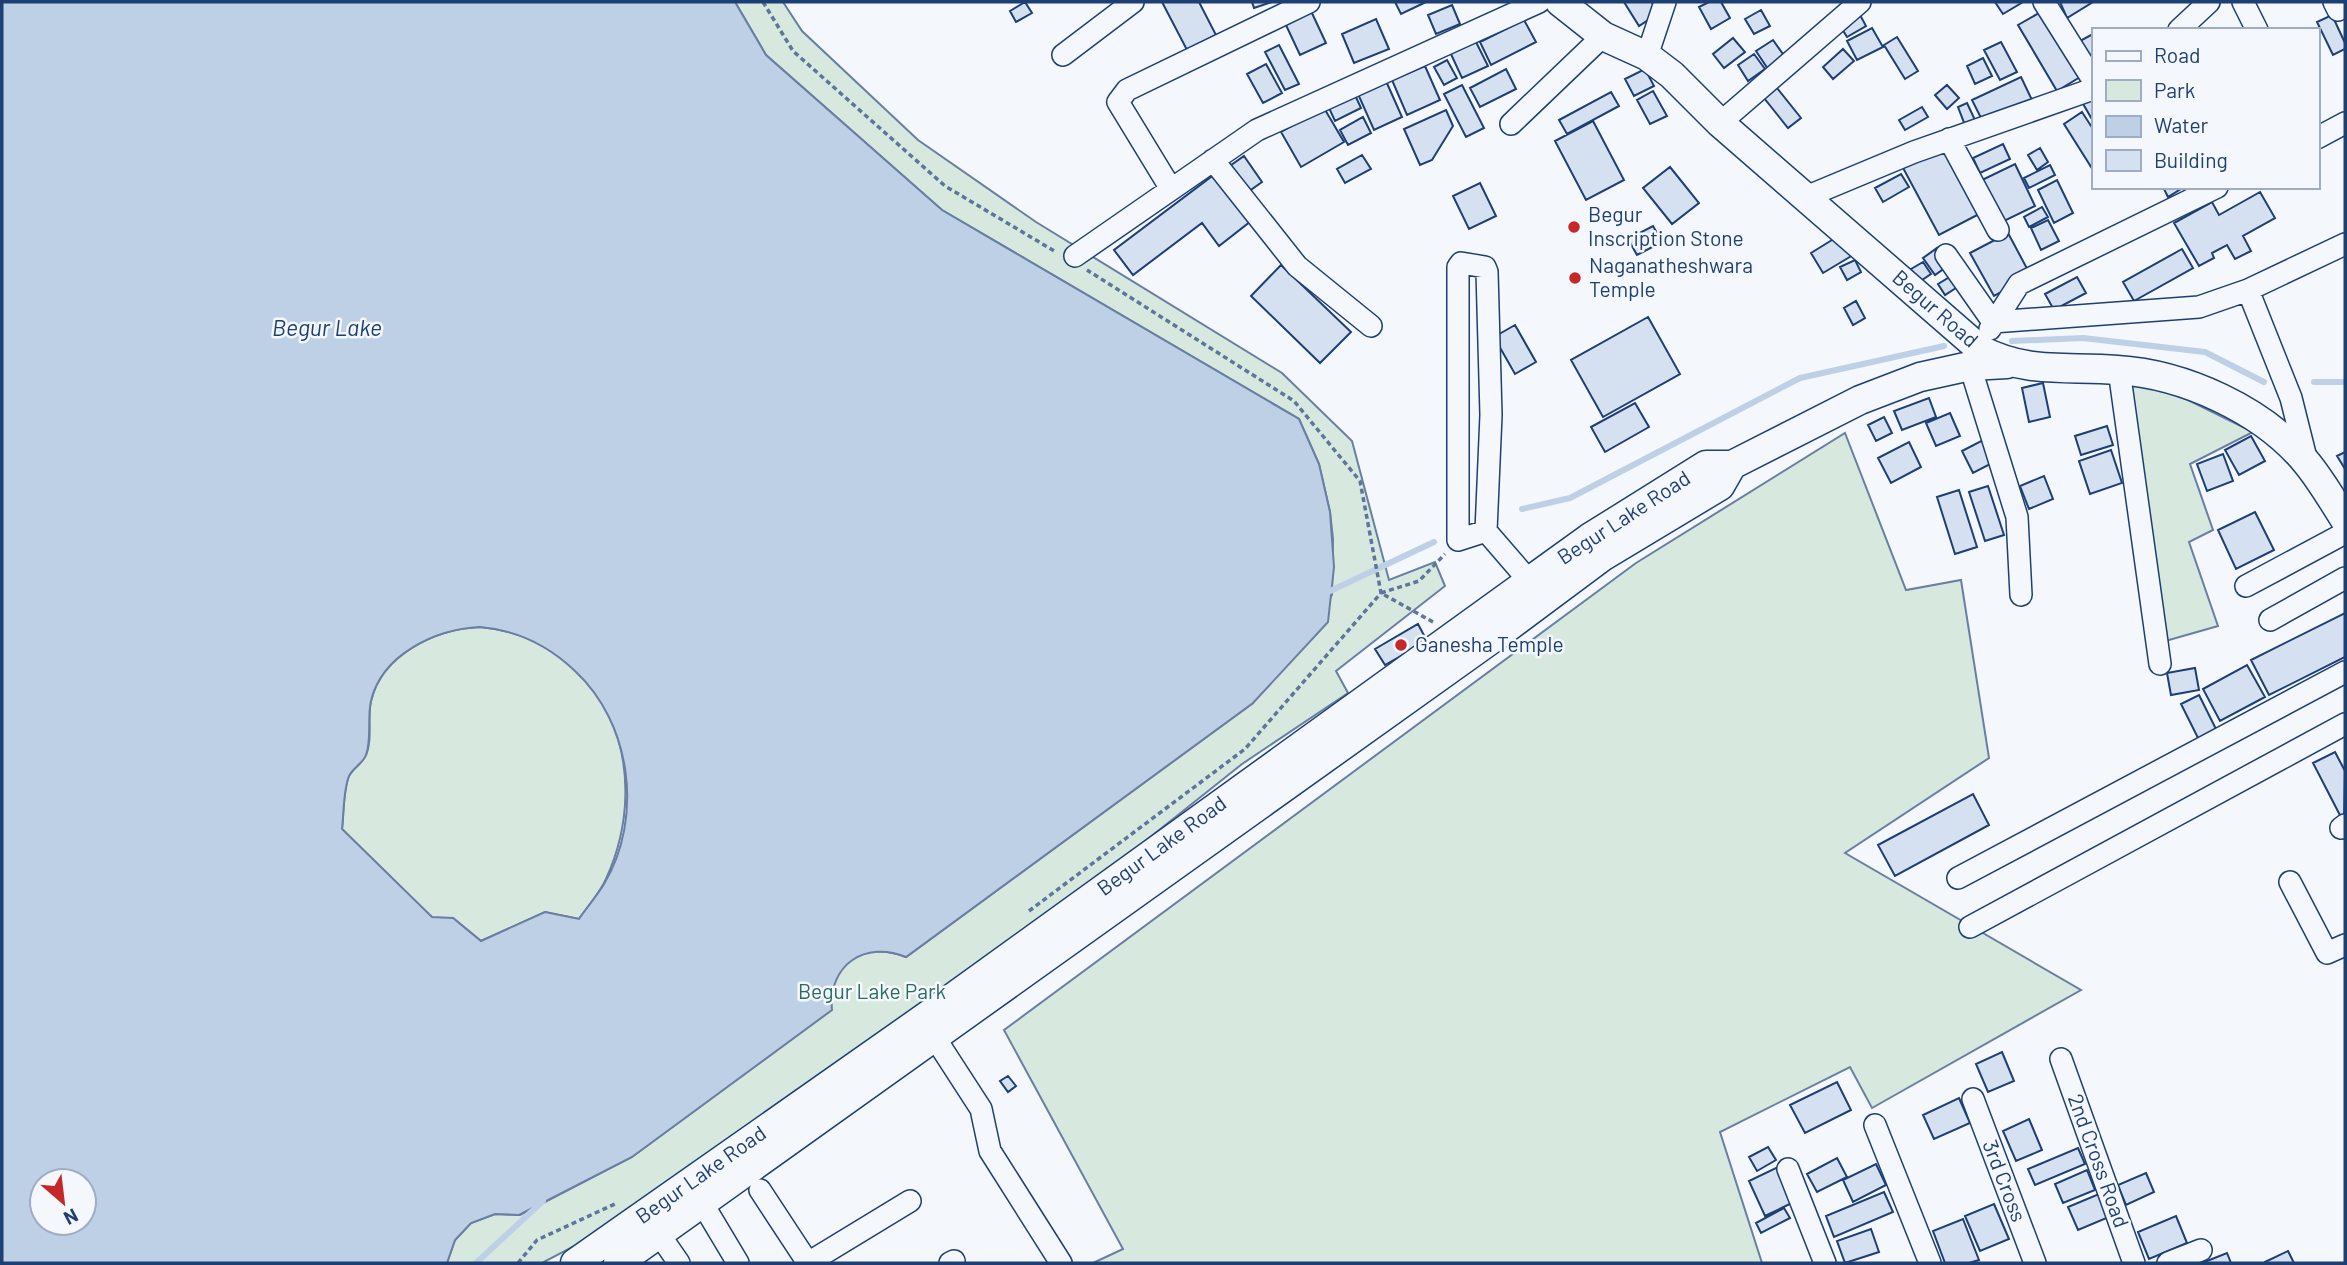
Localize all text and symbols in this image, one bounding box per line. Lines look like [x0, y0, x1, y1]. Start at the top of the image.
legend [2092, 28, 2319, 189]
text: Road [2154, 42, 2200, 67]
text: Park [2154, 77, 2195, 102]
text: Water [2154, 112, 2209, 137]
text: Building [2154, 147, 2228, 172]
place label: Begur Inscription Stone [1588, 201, 1744, 250]
marker: Begur Inscription Stone [1566, 219, 1582, 235]
place label: Naganatheshwara Temple [1589, 252, 1753, 301]
street label: Begur Road [1888, 264, 1984, 352]
marker: Naganatheshwara Temple [1567, 270, 1583, 286]
water label: Begur Lake [272, 313, 382, 341]
street label: Begur Lake Road [1552, 465, 1694, 569]
place label: Ganesha Temple [1415, 631, 1564, 656]
marker: Ganesha Temple [1393, 637, 1409, 653]
street label: Begur Lake Road [1092, 790, 1230, 900]
park label: Begur Lake Park [798, 978, 946, 1003]
street label: 2nd Cross Road [2064, 1090, 2135, 1231]
street label: Begur Lake Road [630, 1120, 770, 1228]
street label: 3rd Cross [1978, 1136, 2032, 1225]
north arrow [28, 1167, 98, 1237]
text: N [60, 1204, 82, 1231]

